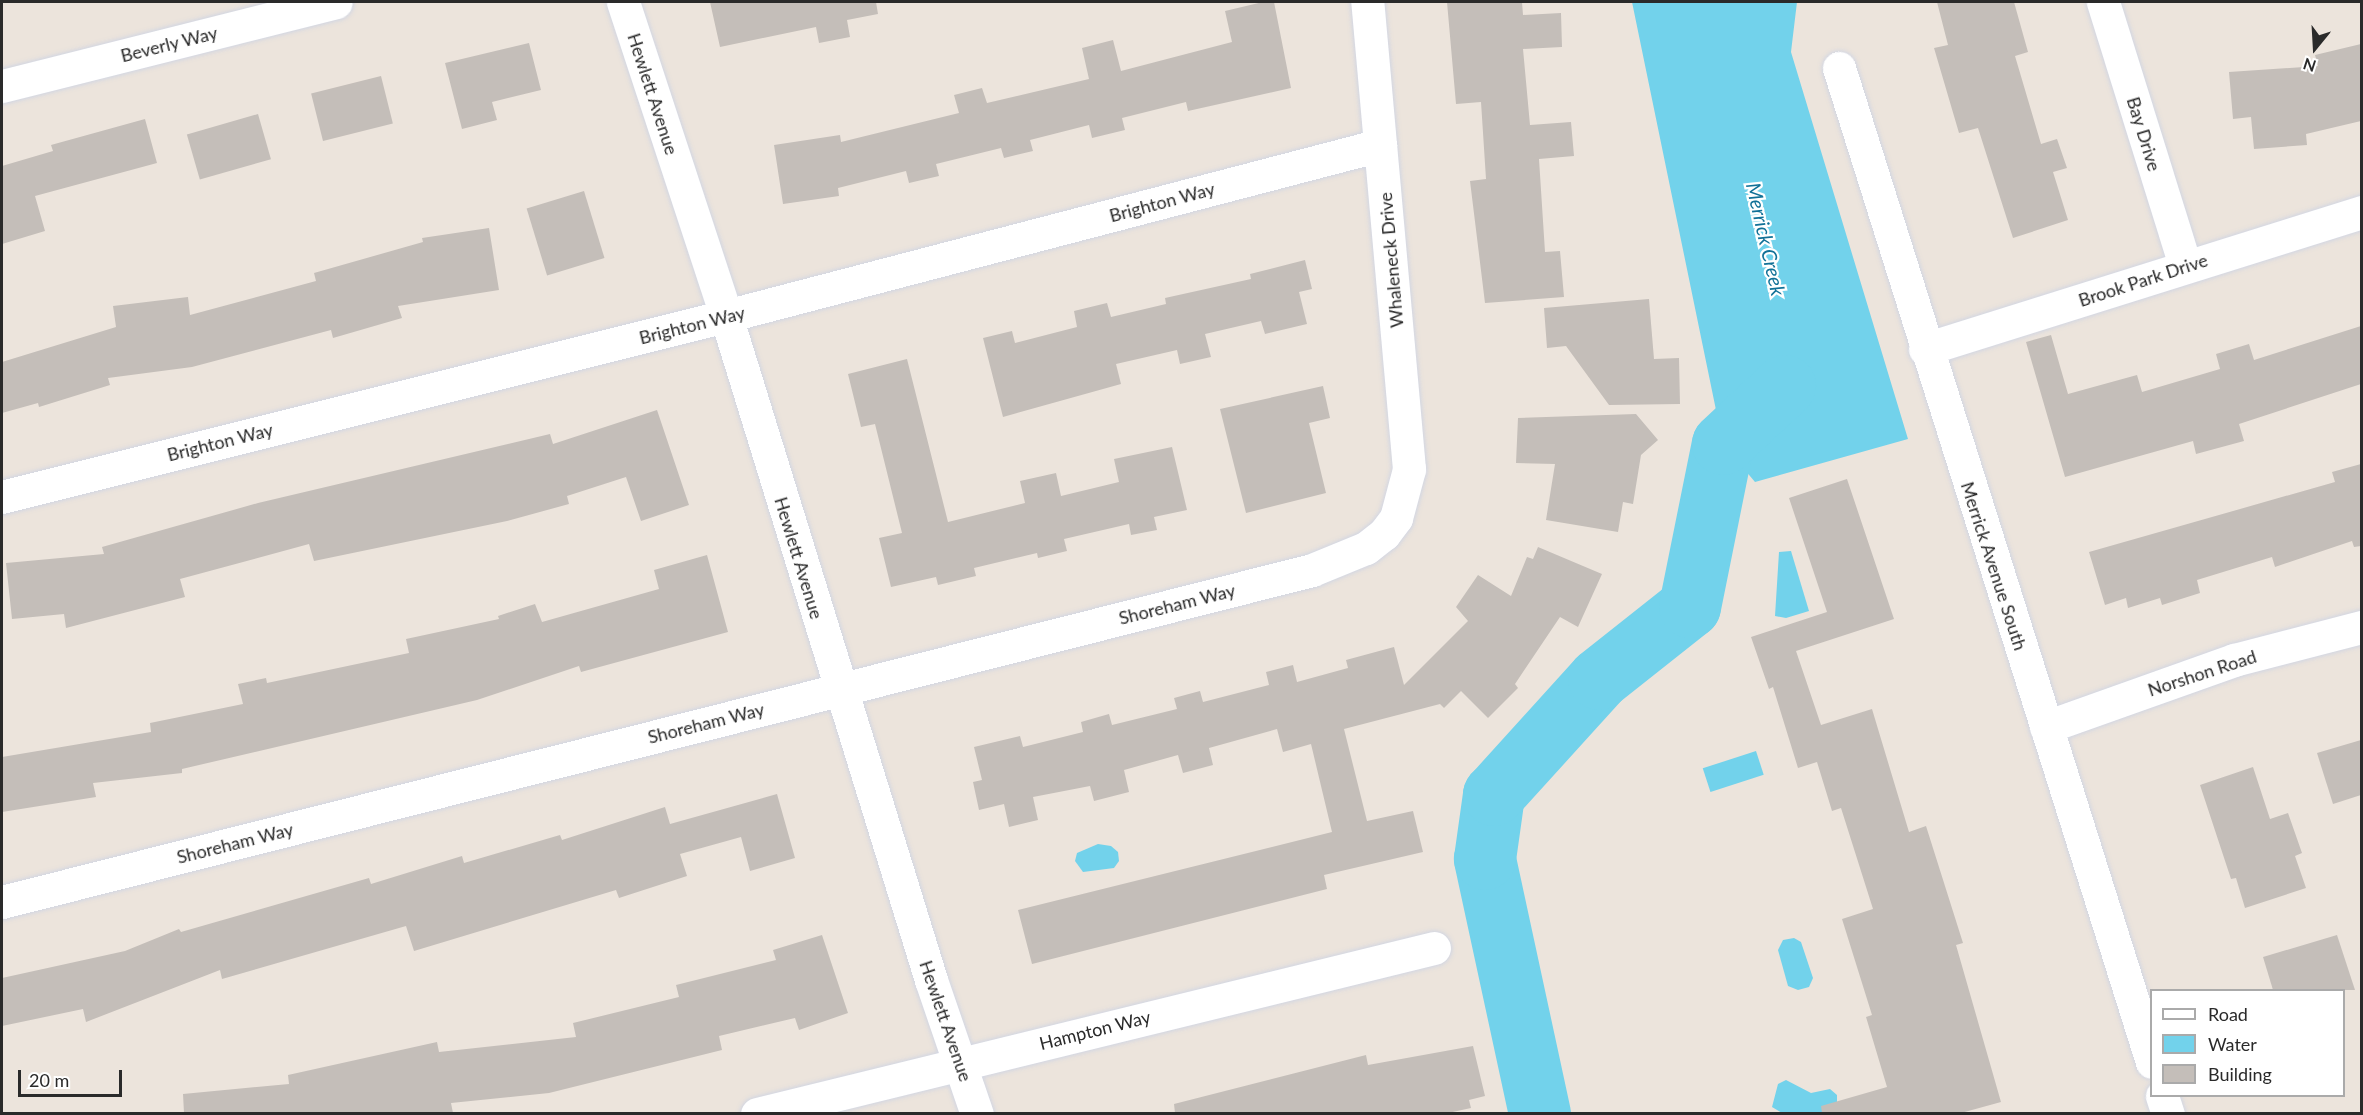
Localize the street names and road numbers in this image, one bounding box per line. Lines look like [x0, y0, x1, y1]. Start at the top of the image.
street label: Beverly Way [118, 21, 220, 67]
street label: Hewlett Avenue [623, 30, 683, 158]
street label: Bay Drive [2122, 94, 2166, 174]
street label: Brighton Way [1107, 178, 1217, 226]
street label: Whaleneck Drive [1374, 191, 1408, 329]
street label: Brook Park Drive [2076, 249, 2210, 311]
street label: Brighton Way [637, 301, 747, 349]
street label: Brighton Way [165, 418, 275, 466]
street label: Merrick Avenue South [1956, 479, 2032, 653]
street label: Hewlett Avenue [770, 494, 828, 622]
street label: Shoreham Way [1116, 579, 1238, 629]
street label: Norshon Road [2145, 645, 2259, 701]
street label: Shoreham Way [645, 698, 767, 748]
street label: Shoreham Way [174, 818, 296, 868]
street label: Hewlett Avenue [915, 957, 977, 1085]
street label: Hampton Way [1037, 1006, 1153, 1054]

